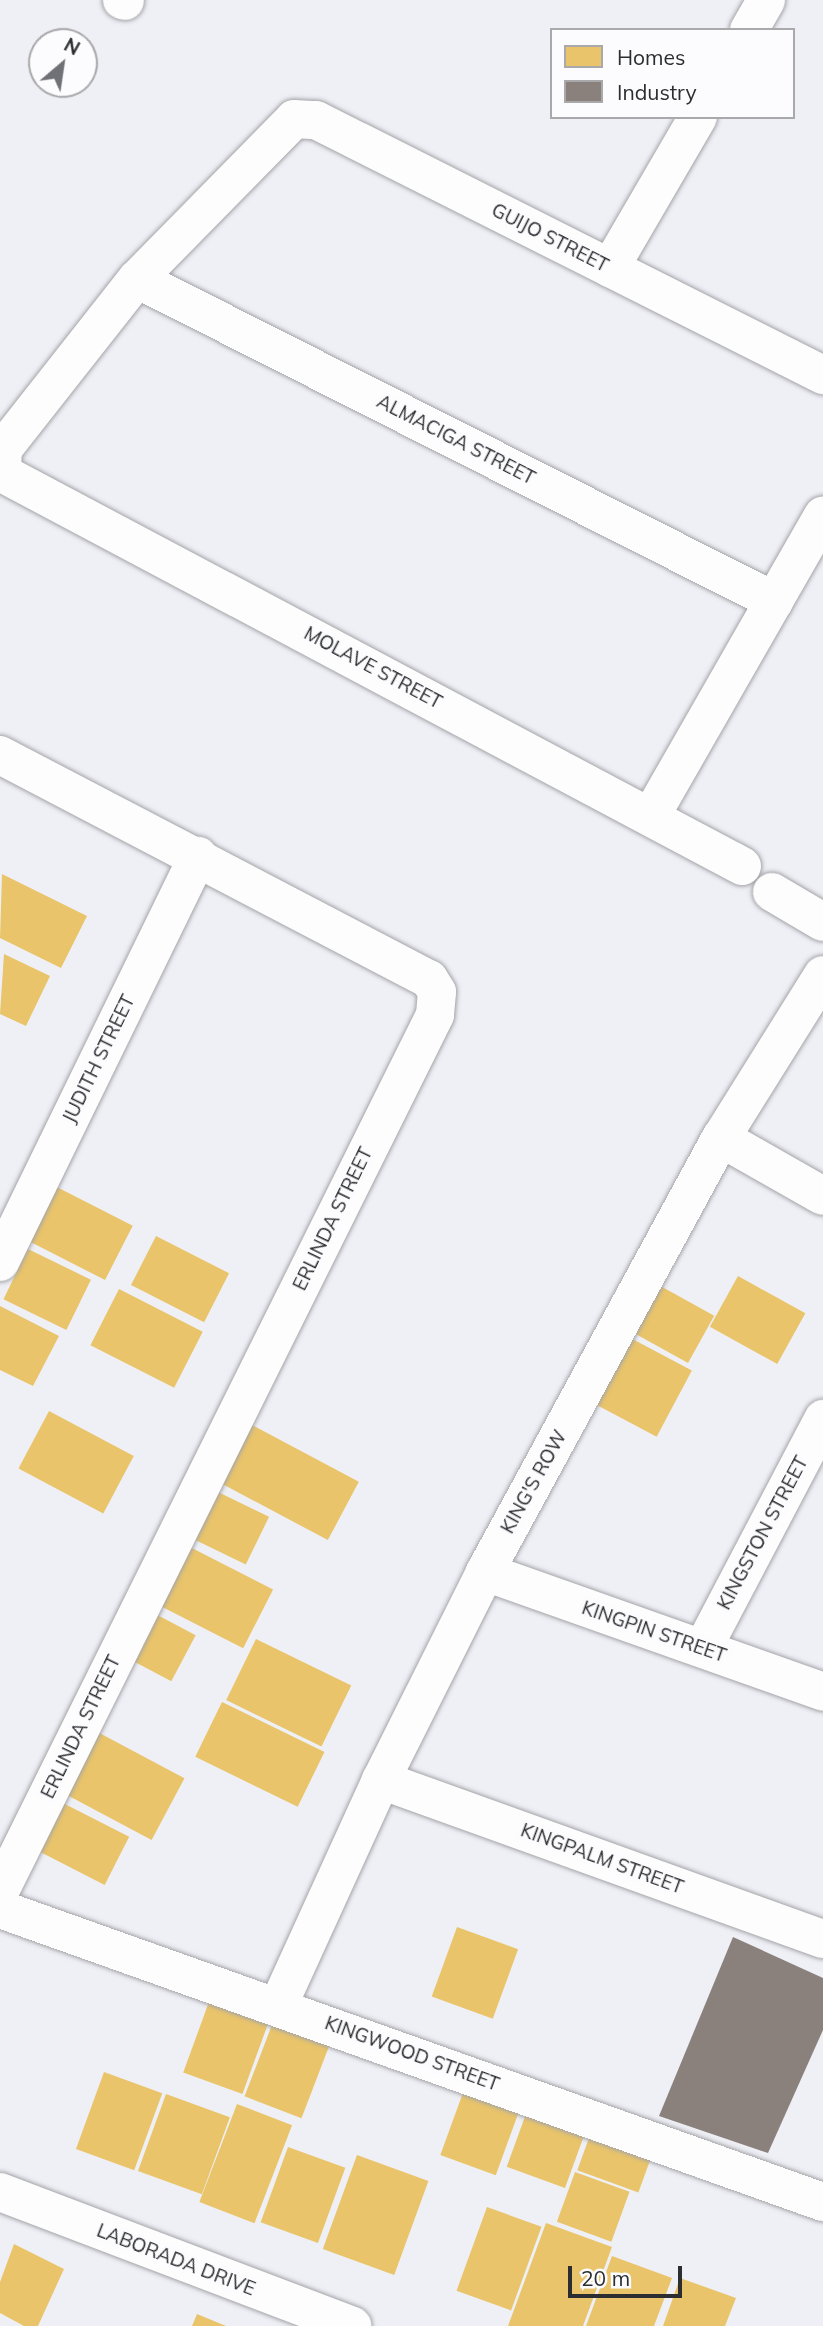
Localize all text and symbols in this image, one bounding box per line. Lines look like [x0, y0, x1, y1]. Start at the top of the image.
north arrow [28, 28, 98, 98]
legend [550, 28, 795, 119]
text: N [60, 32, 84, 60]
text: Homes [617, 44, 685, 70]
text: Industry [617, 79, 697, 105]
street label: GUIJO STREET [488, 199, 612, 277]
street label: ALMACIGA STREET [373, 390, 539, 490]
street label: MOLAVE STREET [300, 622, 446, 714]
street label: JUDITH STREET [58, 991, 140, 1127]
street label: ERLINDA STREET [288, 1144, 378, 1294]
street label: KING'S ROW [496, 1426, 572, 1538]
street label: KINGSTON STREET [713, 1452, 813, 1614]
street label: KINGPIN STREET [579, 1597, 729, 1667]
street label: ERLINDA STREET [36, 1652, 126, 1802]
street label: KINGPALM STREET [518, 1819, 686, 1899]
street label: KINGWOOD STREET [322, 2012, 502, 2096]
street label: LABORADA DRIVE [93, 2219, 259, 2301]
scale bar [571, 2252, 685, 2296]
text: 20 m [581, 2265, 630, 2291]

